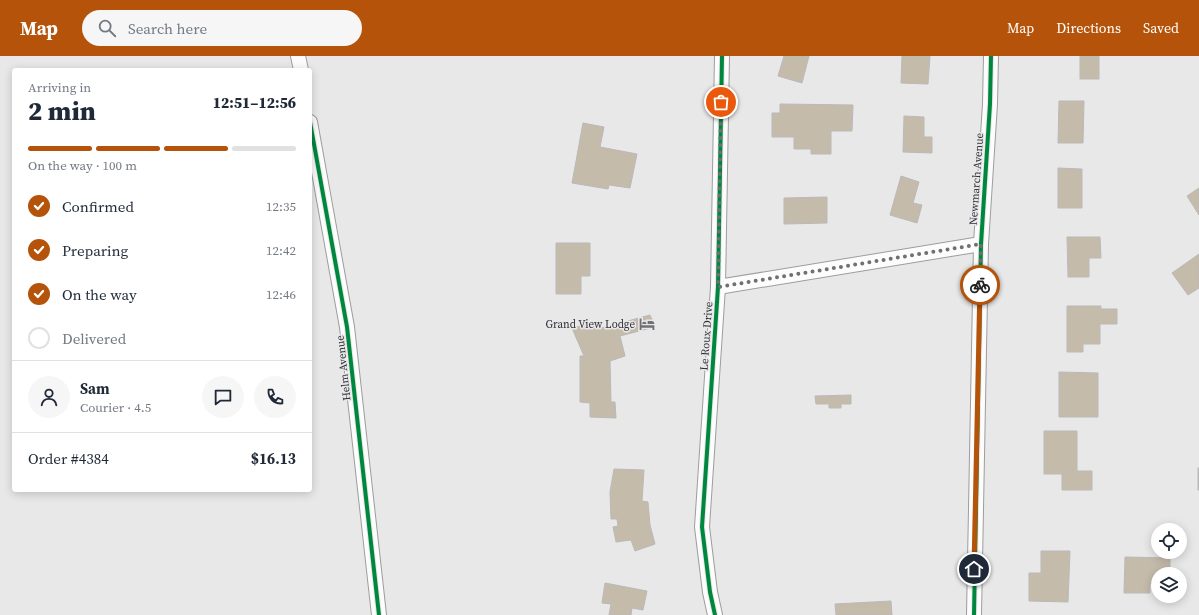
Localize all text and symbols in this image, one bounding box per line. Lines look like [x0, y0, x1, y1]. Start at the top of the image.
search box [82, 10, 362, 46]
text: Map [20, 15, 58, 41]
icon: search [96, 17, 118, 39]
text: Search here [128, 18, 207, 39]
text: Map [1007, 18, 1034, 38]
text: Directions [1056, 18, 1121, 38]
text: Saved [1143, 18, 1179, 38]
text: Arriving in [28, 79, 91, 96]
pin [704, 85, 738, 119]
icon: bag [710, 91, 732, 113]
text: 12:51–12:56 [213, 92, 296, 113]
text: 2 min [28, 93, 96, 129]
street label: Newmarch Avenue [966, 132, 987, 226]
text: On the way · 100 m [28, 157, 137, 174]
icon: check [28, 195, 50, 217]
text: Confirmed [62, 196, 134, 217]
text: 12:35 [266, 198, 296, 215]
icon: check [28, 239, 50, 261]
text: Preparing [62, 240, 128, 261]
text: 12:42 [266, 242, 296, 259]
courier [960, 265, 1000, 305]
icon: bike [969, 274, 991, 296]
icon: check [28, 283, 50, 305]
text: On the way [62, 284, 137, 305]
text: 12:46 [266, 286, 296, 303]
street label: Le Roux Drive [697, 301, 716, 371]
hotel icon: Grand View Lodge [638, 315, 656, 333]
place label: Grand View Lodge [546, 317, 635, 332]
text: Delivered [62, 328, 126, 349]
street label: Helm Avenue [333, 334, 354, 401]
button: person [28, 376, 70, 418]
button: chat [202, 376, 244, 418]
button: phone [254, 376, 296, 418]
text: Sam [80, 378, 110, 399]
text: Courier · 4.5 [80, 399, 151, 416]
text: Order #4384 [28, 448, 109, 469]
text: $16.13 [251, 448, 296, 469]
map controls [1151, 523, 1187, 603]
button: locate [1151, 523, 1187, 559]
pin [957, 552, 991, 586]
icon: home [963, 558, 985, 580]
button: layers [1151, 567, 1187, 603]

